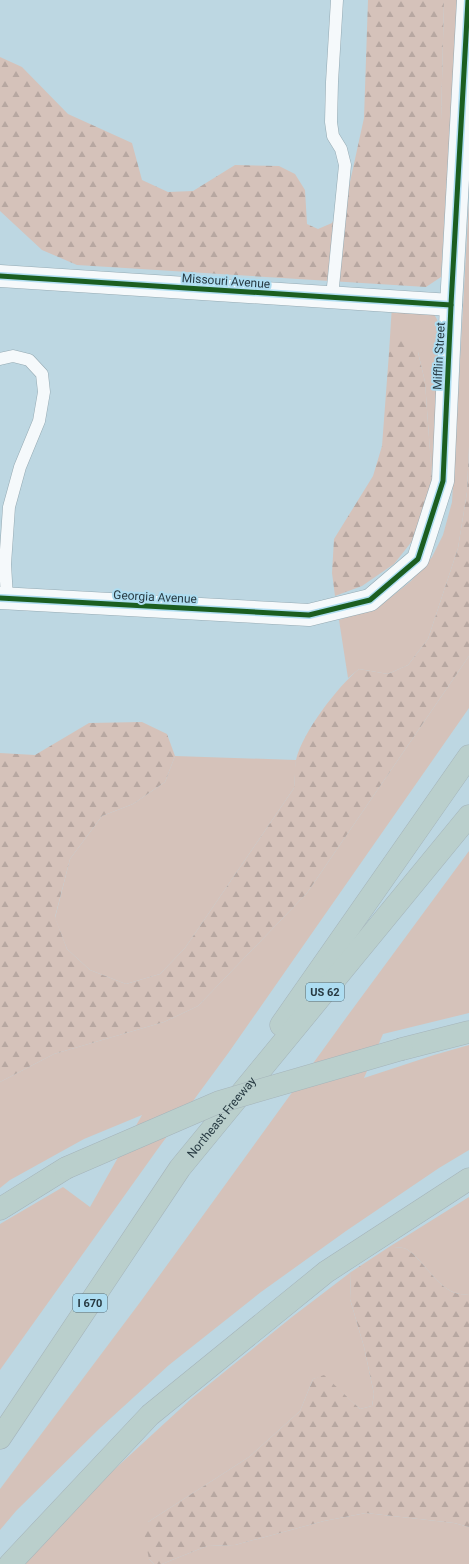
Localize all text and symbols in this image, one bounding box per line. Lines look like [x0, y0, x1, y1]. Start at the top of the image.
street label: Missouri Avenue [181, 271, 271, 291]
street label: Mifflin Street [430, 322, 448, 390]
street label: Georgia Avenue [113, 588, 197, 606]
road number: US 62 [306, 983, 344, 1001]
street label: Northeast Freeway [184, 1074, 259, 1161]
road number: I 670 [73, 1294, 107, 1312]

